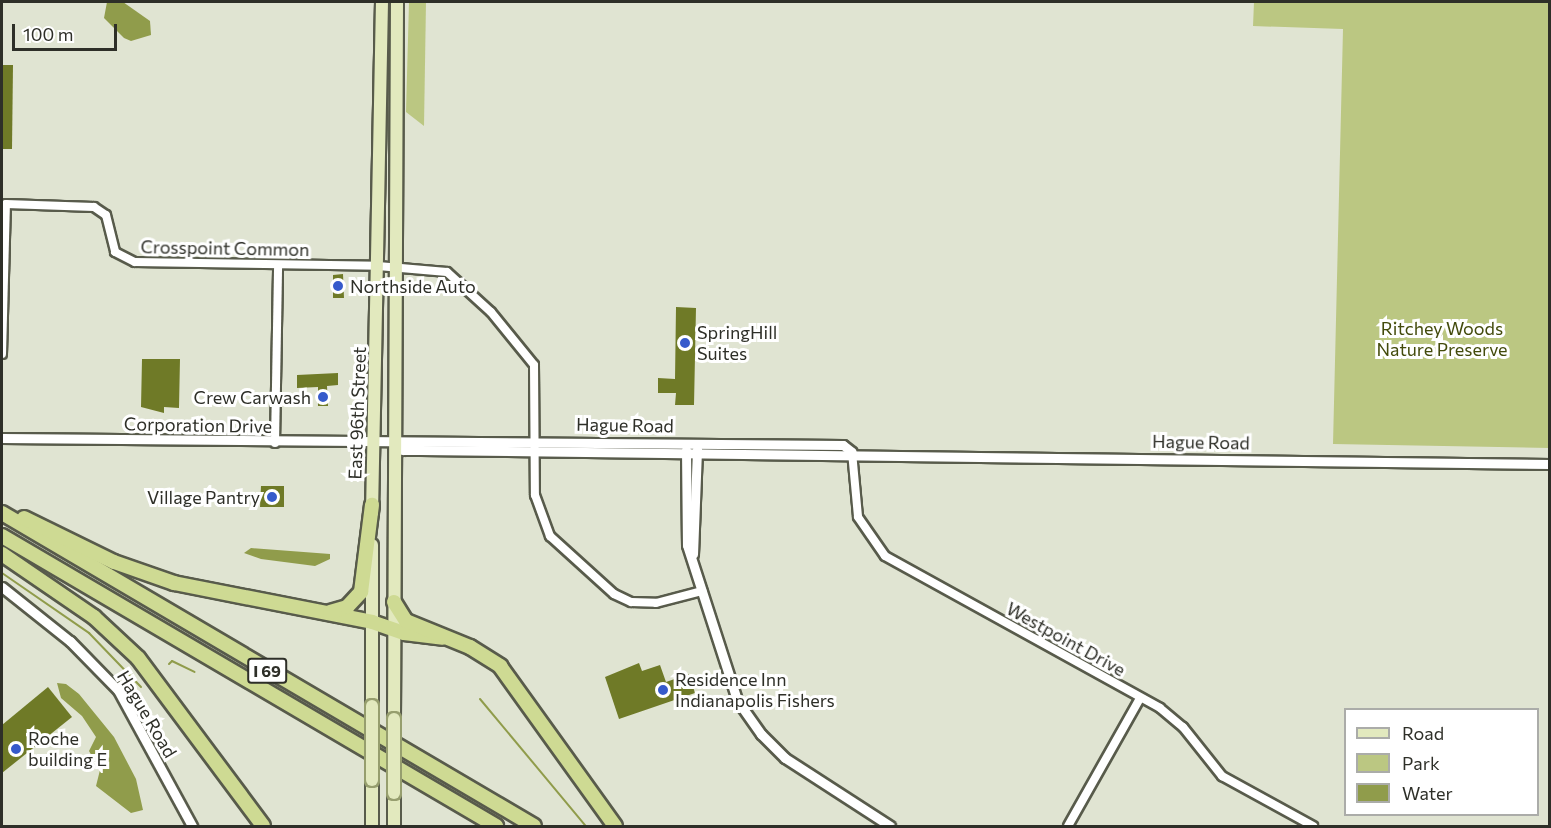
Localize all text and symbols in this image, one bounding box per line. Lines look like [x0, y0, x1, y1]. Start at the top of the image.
scale bar [15, 12, 120, 50]
text: 100 m [23, 23, 73, 45]
street label: Crosspoint Common [140, 236, 310, 260]
place label: Northside Auto [350, 275, 476, 297]
marker: Northside Auto [331, 279, 345, 293]
park label: Ritchey Woods Nature Preserve [1376, 318, 1508, 360]
place label: SpringHill Suites [697, 322, 777, 364]
marker: SpringHill Suites [678, 336, 692, 350]
street label: East 96th Street [344, 346, 370, 480]
place label: Crew Carwash [194, 386, 311, 408]
marker: Crew Carwash [316, 390, 330, 404]
street label: Corporation Drive [124, 413, 272, 437]
street label: Hague Road [576, 413, 674, 437]
street label: Hague Road [1152, 430, 1250, 454]
place label: Village Pantry [147, 486, 260, 508]
marker: Village Pantry [265, 490, 279, 504]
street label: Westpoint Drive [1003, 597, 1129, 681]
road number: I 69 [246, 658, 288, 684]
street label: Hague Road [113, 667, 181, 761]
place label: Residence Inn Indianapolis Fishers [675, 669, 835, 712]
marker: Residence Inn Indianapolis Fishers [656, 683, 670, 697]
legend [1344, 708, 1539, 816]
text: Road [1402, 722, 1444, 744]
place label: Roche building E [28, 728, 107, 771]
marker: Roche building E [9, 742, 23, 756]
text: Park [1402, 752, 1440, 774]
text: Water [1402, 782, 1453, 804]

